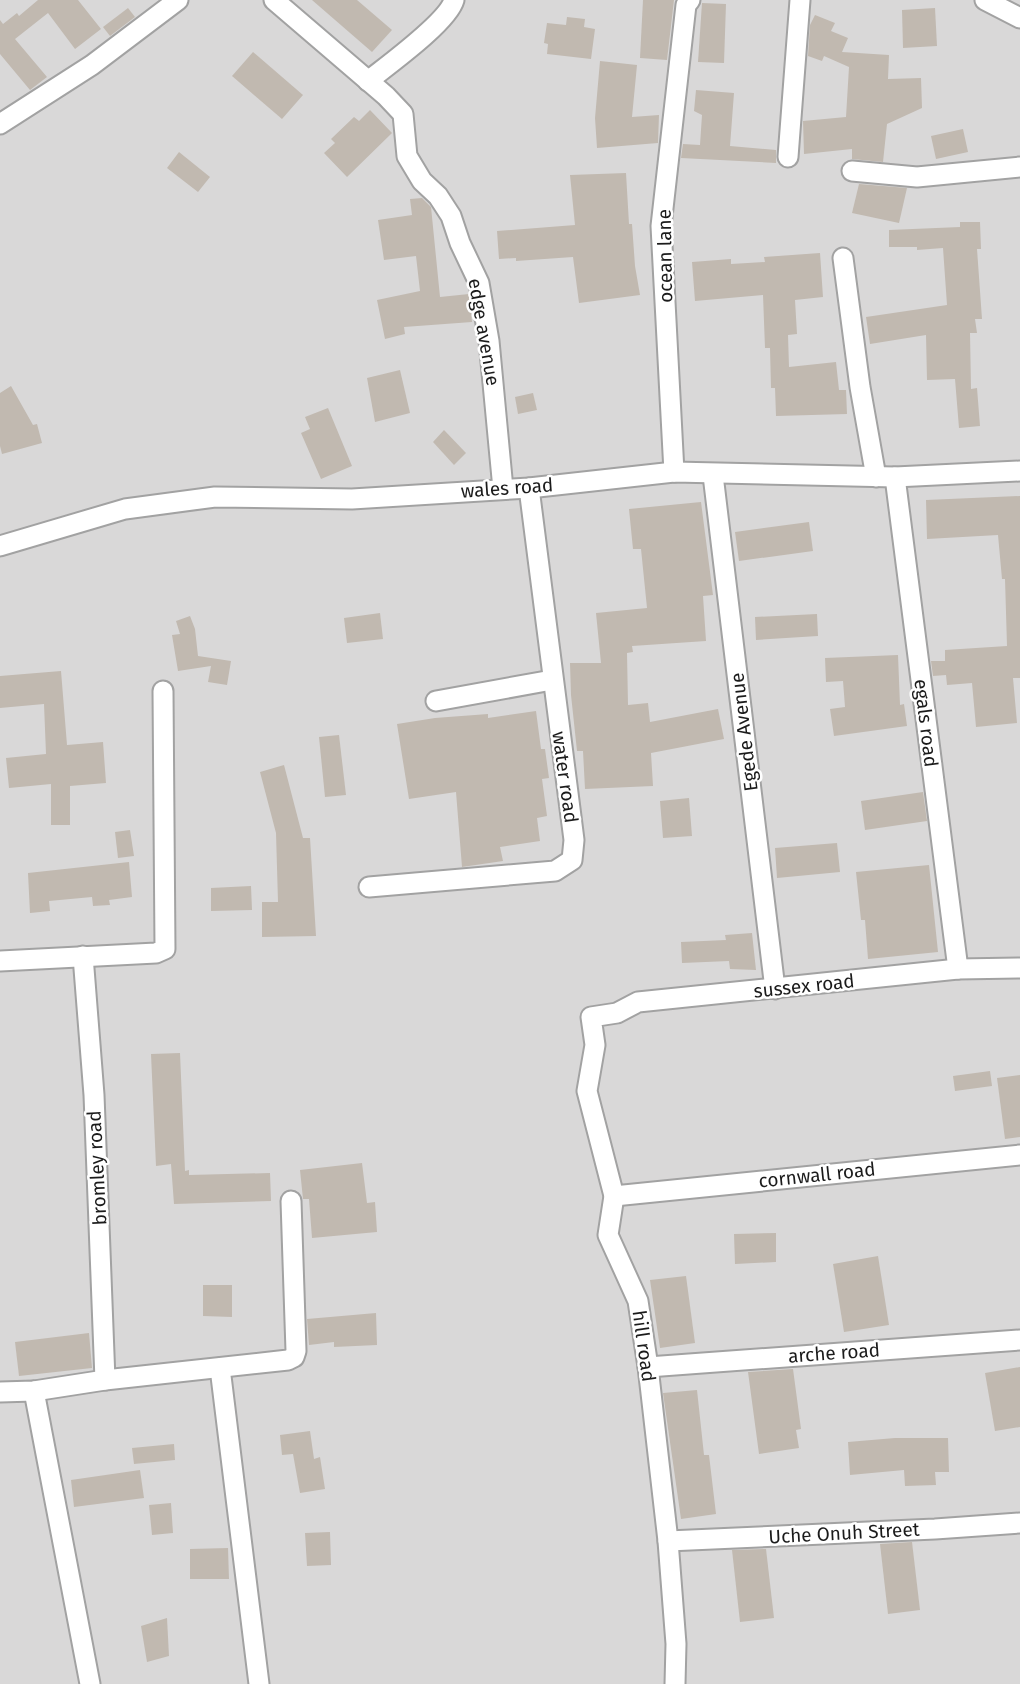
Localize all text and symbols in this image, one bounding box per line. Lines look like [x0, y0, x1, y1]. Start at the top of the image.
street label: ocean lane [653, 209, 677, 303]
street label: edge avenue [463, 276, 505, 388]
street label: wales road [460, 473, 554, 503]
street label: Egede Avenue [725, 671, 763, 793]
street label: egals road [909, 677, 943, 769]
street label: water road [547, 730, 583, 824]
street label: sussex road [752, 969, 856, 1003]
street label: bromley road [83, 1110, 111, 1226]
street label: cornwall road [757, 1157, 877, 1193]
street label: hill road [628, 1309, 660, 1383]
street label: arche road [787, 1338, 881, 1368]
street label: Uche Onuh Street [768, 1518, 920, 1548]

